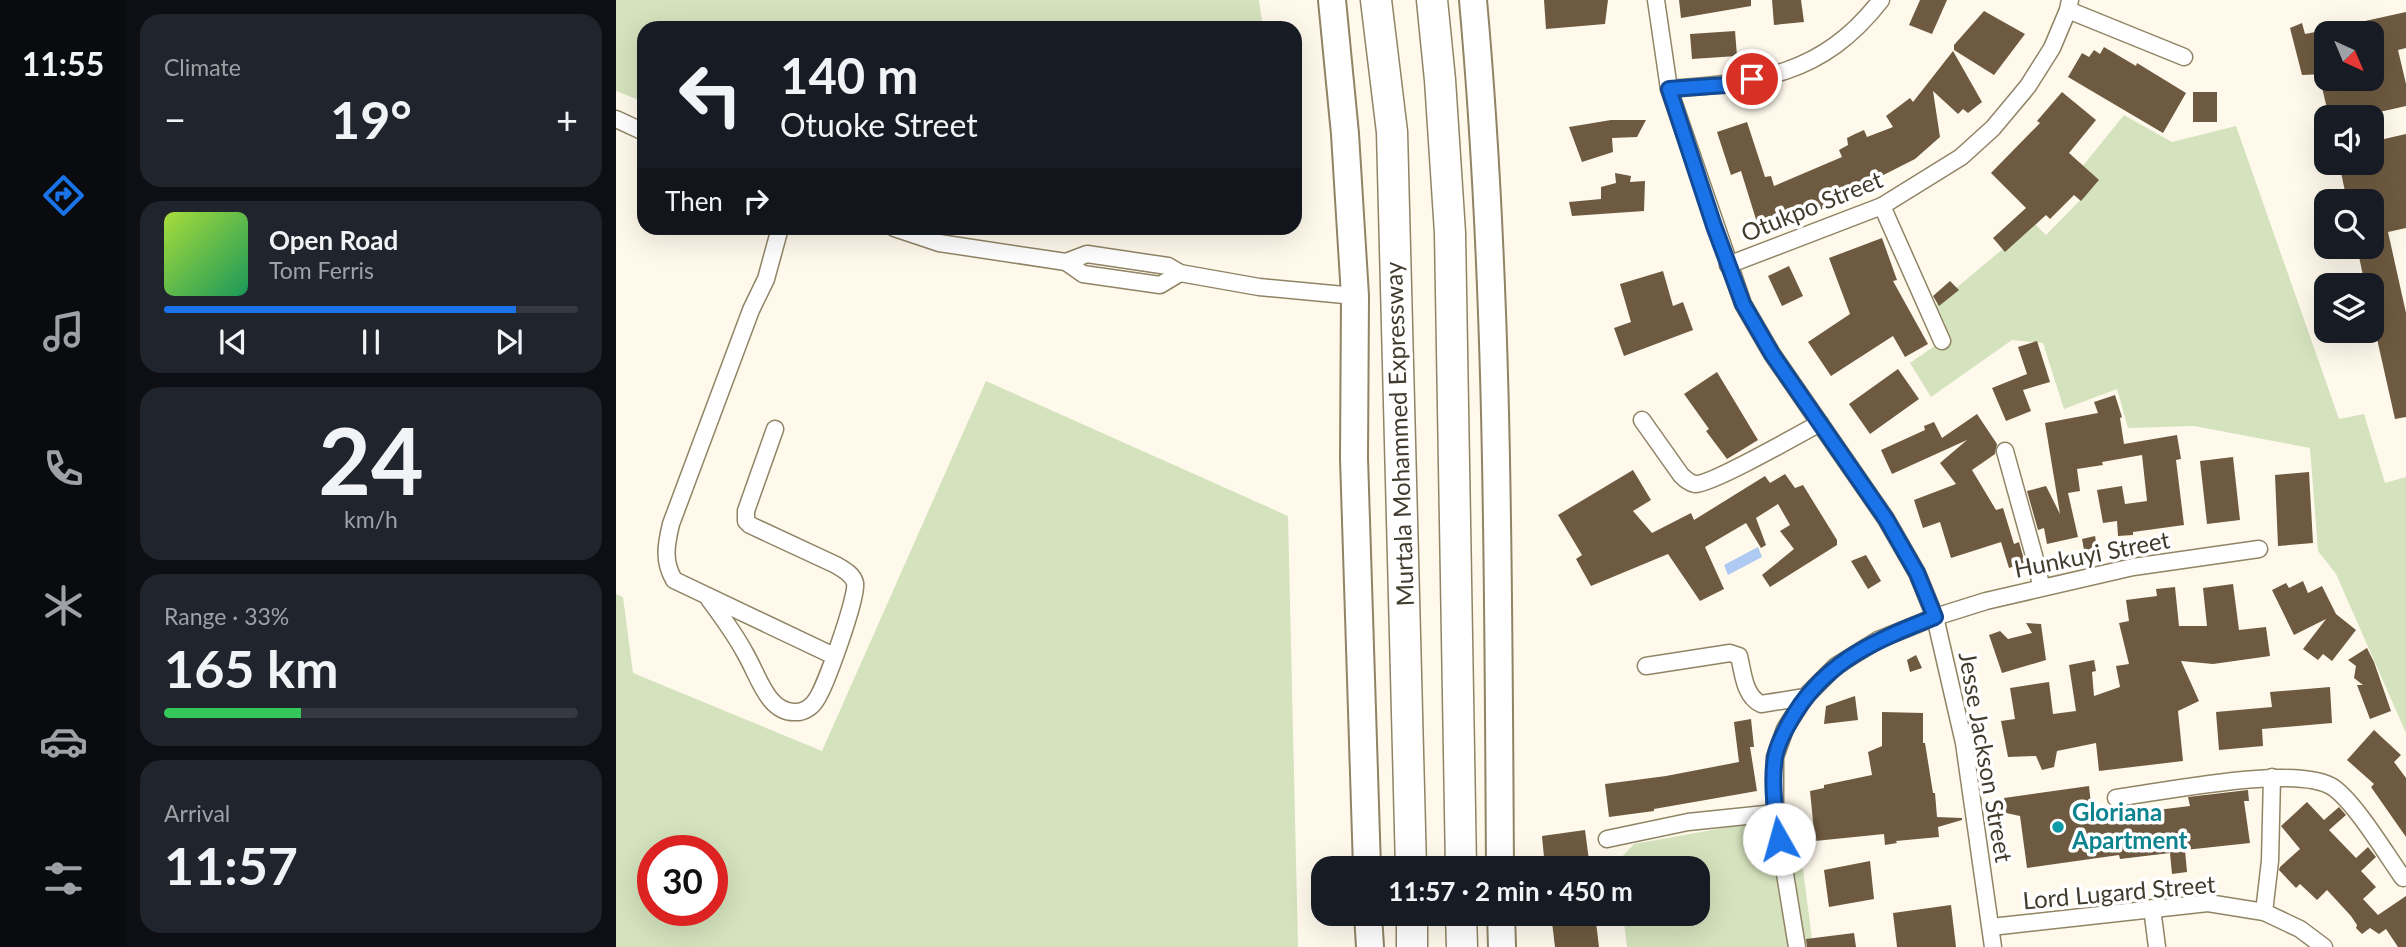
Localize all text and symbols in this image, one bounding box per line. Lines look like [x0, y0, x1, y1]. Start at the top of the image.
north arrow [2314, 21, 2384, 91]
map controls [2314, 21, 2384, 343]
text: 11:55 [22, 44, 104, 83]
text: 140 m [780, 46, 918, 104]
icon: left [665, 49, 756, 140]
pin [1722, 49, 1782, 109]
text: Climate [164, 53, 241, 81]
icon: arrive [1733, 60, 1771, 98]
text: 19° [330, 88, 412, 150]
text: − [164, 96, 186, 142]
text: + [556, 96, 578, 142]
text: Otuoke Street [780, 105, 978, 144]
button: sound [2314, 105, 2384, 175]
street label: Otukpo Street [1737, 164, 1887, 247]
icon: directions [39, 171, 88, 220]
icon: right [737, 182, 775, 220]
text: Then [665, 185, 723, 217]
button: search [2314, 189, 2384, 259]
text: Open Road [269, 224, 398, 256]
text: Tom Ferris [269, 256, 374, 284]
street label: Murtala Mohammed Expressway [1378, 261, 1419, 607]
button: layers [2314, 273, 2384, 343]
icon: music [39, 307, 88, 356]
icon: previous [214, 323, 252, 361]
icon: pause [352, 323, 390, 361]
icon: next [490, 323, 528, 361]
text: 24 [318, 405, 424, 514]
icon: phone [39, 444, 88, 493]
text: km/h [344, 505, 398, 533]
street label: Hunkuyi Street [2011, 524, 2172, 583]
icon: climate [39, 581, 88, 630]
text: Range · 33% [164, 602, 289, 630]
text: 165 km [164, 637, 338, 699]
street label: Jesse Jackson Street [1954, 649, 2019, 865]
icon: car [39, 717, 88, 766]
place label: Gloriana Apartment [2071, 797, 2188, 854]
text: Arrival [164, 799, 230, 827]
position arrow [1742, 802, 1816, 876]
marker: Gloriana Apartment [2050, 819, 2066, 835]
text: 11:57 [164, 834, 298, 896]
speed limit sign: 30 [637, 835, 728, 926]
icon: filters [39, 854, 88, 903]
street label: Lord Lugard Street [2021, 869, 2217, 914]
text: 11:57 · 2 min · 450 m [1388, 875, 1633, 907]

